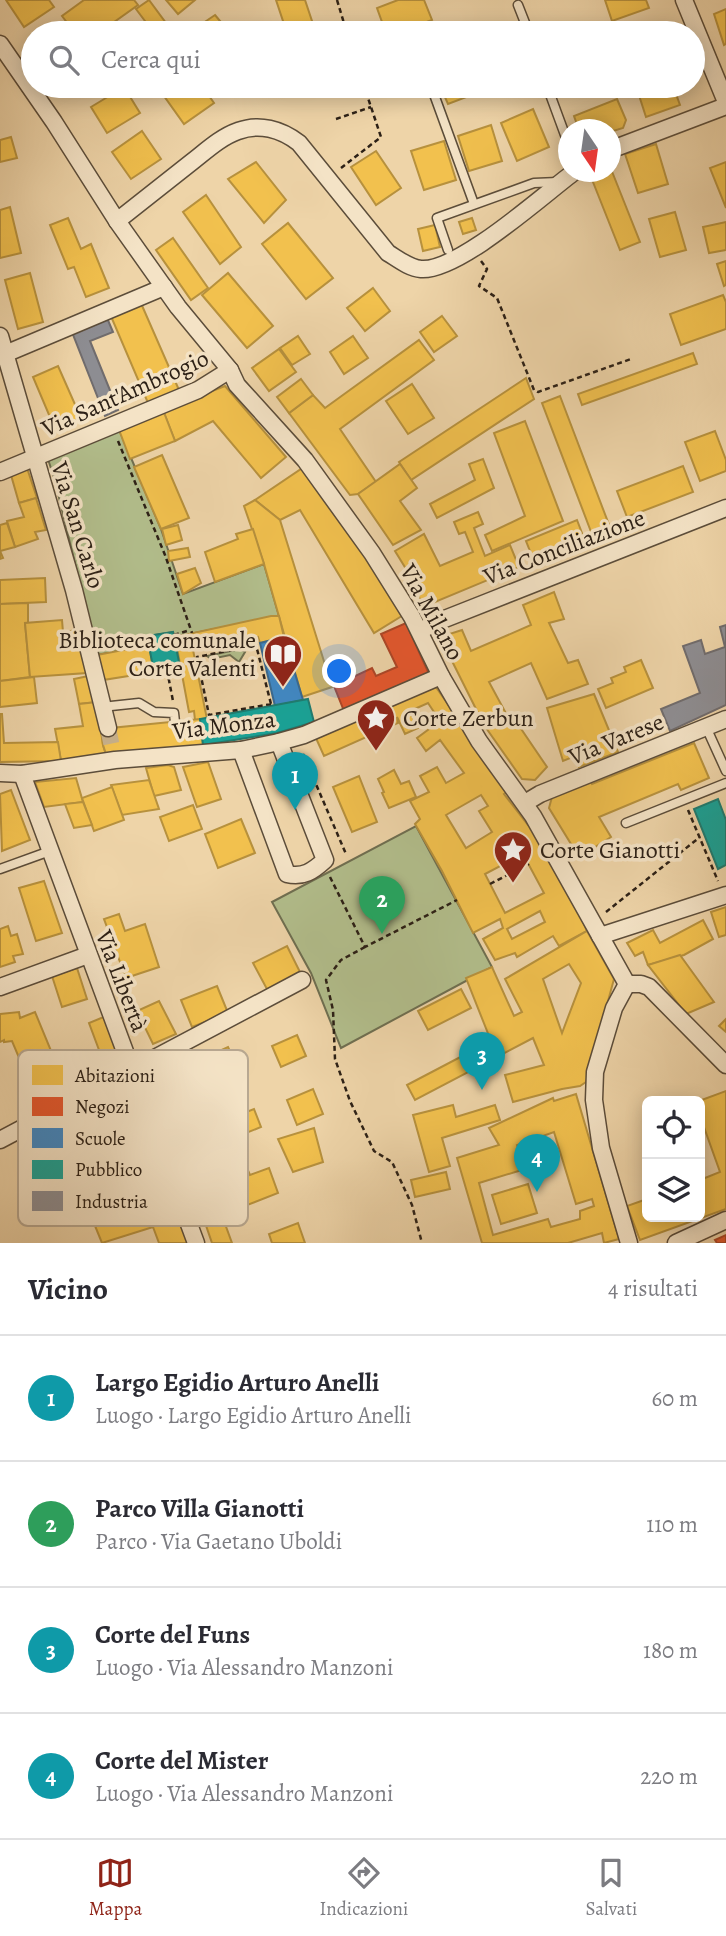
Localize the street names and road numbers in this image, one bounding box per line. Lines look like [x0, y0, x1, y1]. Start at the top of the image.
street label: Via Sant'Ambrogio [35, 342, 214, 445]
street label: Via San Carlo [43, 457, 112, 592]
street label: Via Conciliazione [478, 502, 649, 593]
street label: Via Milano [392, 557, 472, 666]
street label: Via Monza [170, 703, 278, 747]
street label: Via Varese [563, 705, 669, 773]
street label: Via Libertà [88, 925, 156, 1037]

